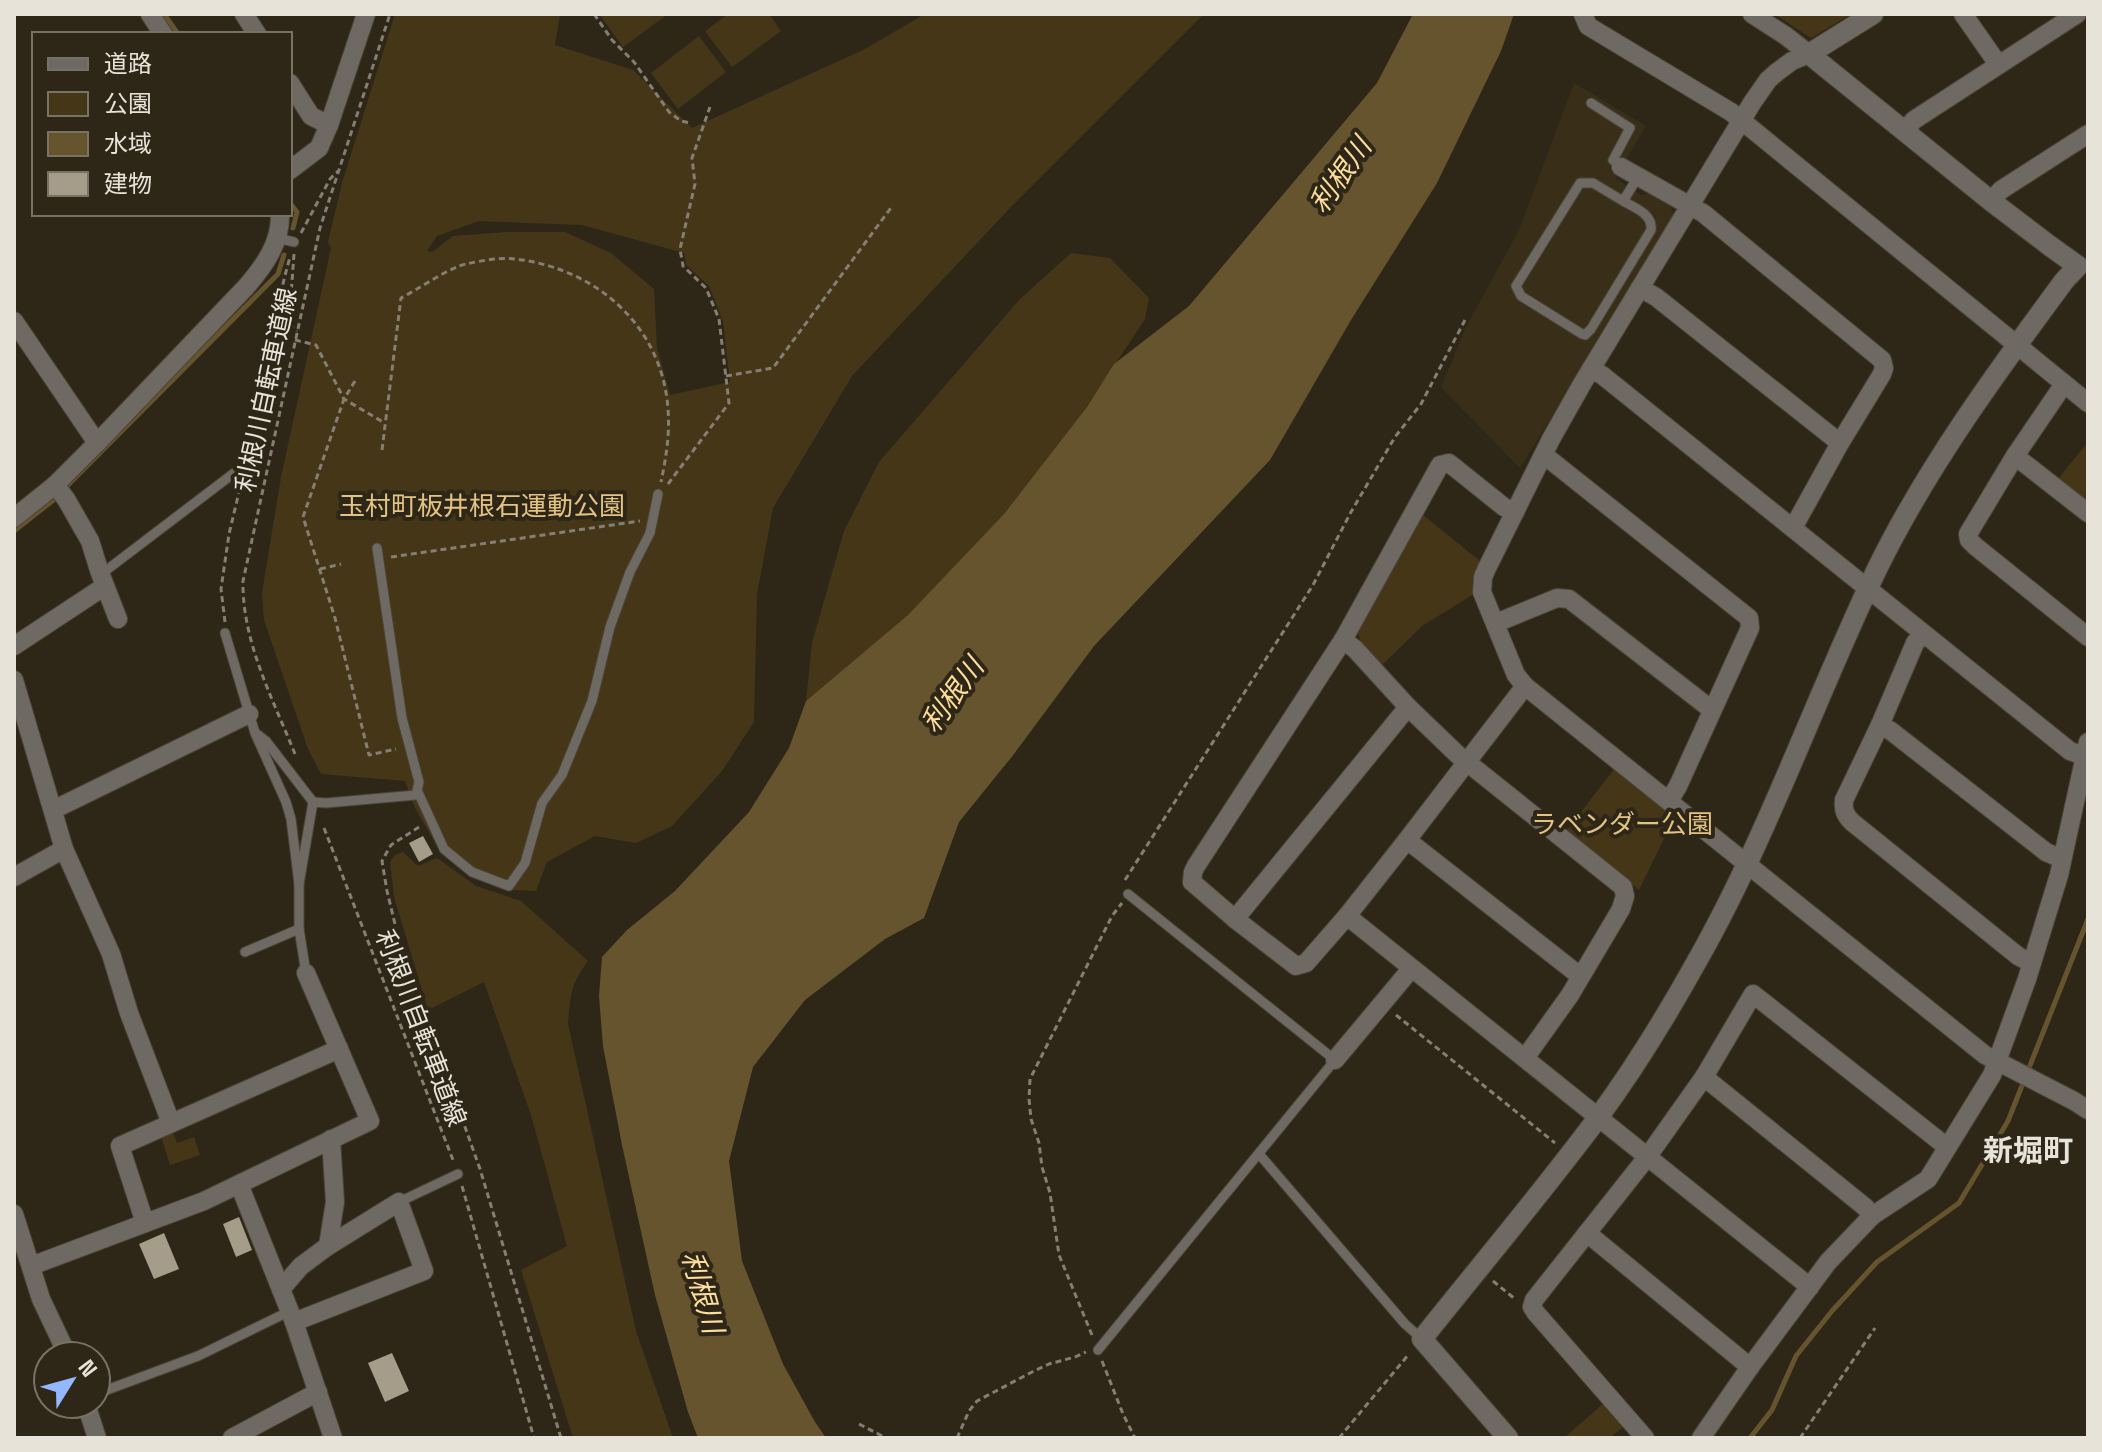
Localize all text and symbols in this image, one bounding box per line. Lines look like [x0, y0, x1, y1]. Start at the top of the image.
legend [32, 32, 292, 216]
text: 道路 [104, 48, 152, 79]
text: 公園 [104, 88, 152, 119]
text: 水域 [104, 128, 152, 159]
water label: 利根川 [1301, 128, 1381, 220]
text: 建物 [104, 168, 152, 199]
street label: 利根川自転車道線 [228, 285, 304, 495]
park label: 玉村町板井根石運動公園 [339, 489, 625, 523]
water label: 利根川 [913, 648, 993, 740]
park label: ラベンダー公園 [1531, 807, 1713, 841]
street label: 利根川自転車道線 [368, 925, 474, 1131]
district label: 新堀町 [1983, 1131, 2073, 1170]
water label: 利根川 [674, 1247, 733, 1340]
north arrow [32, 1340, 112, 1420]
text: N [72, 1354, 104, 1382]

